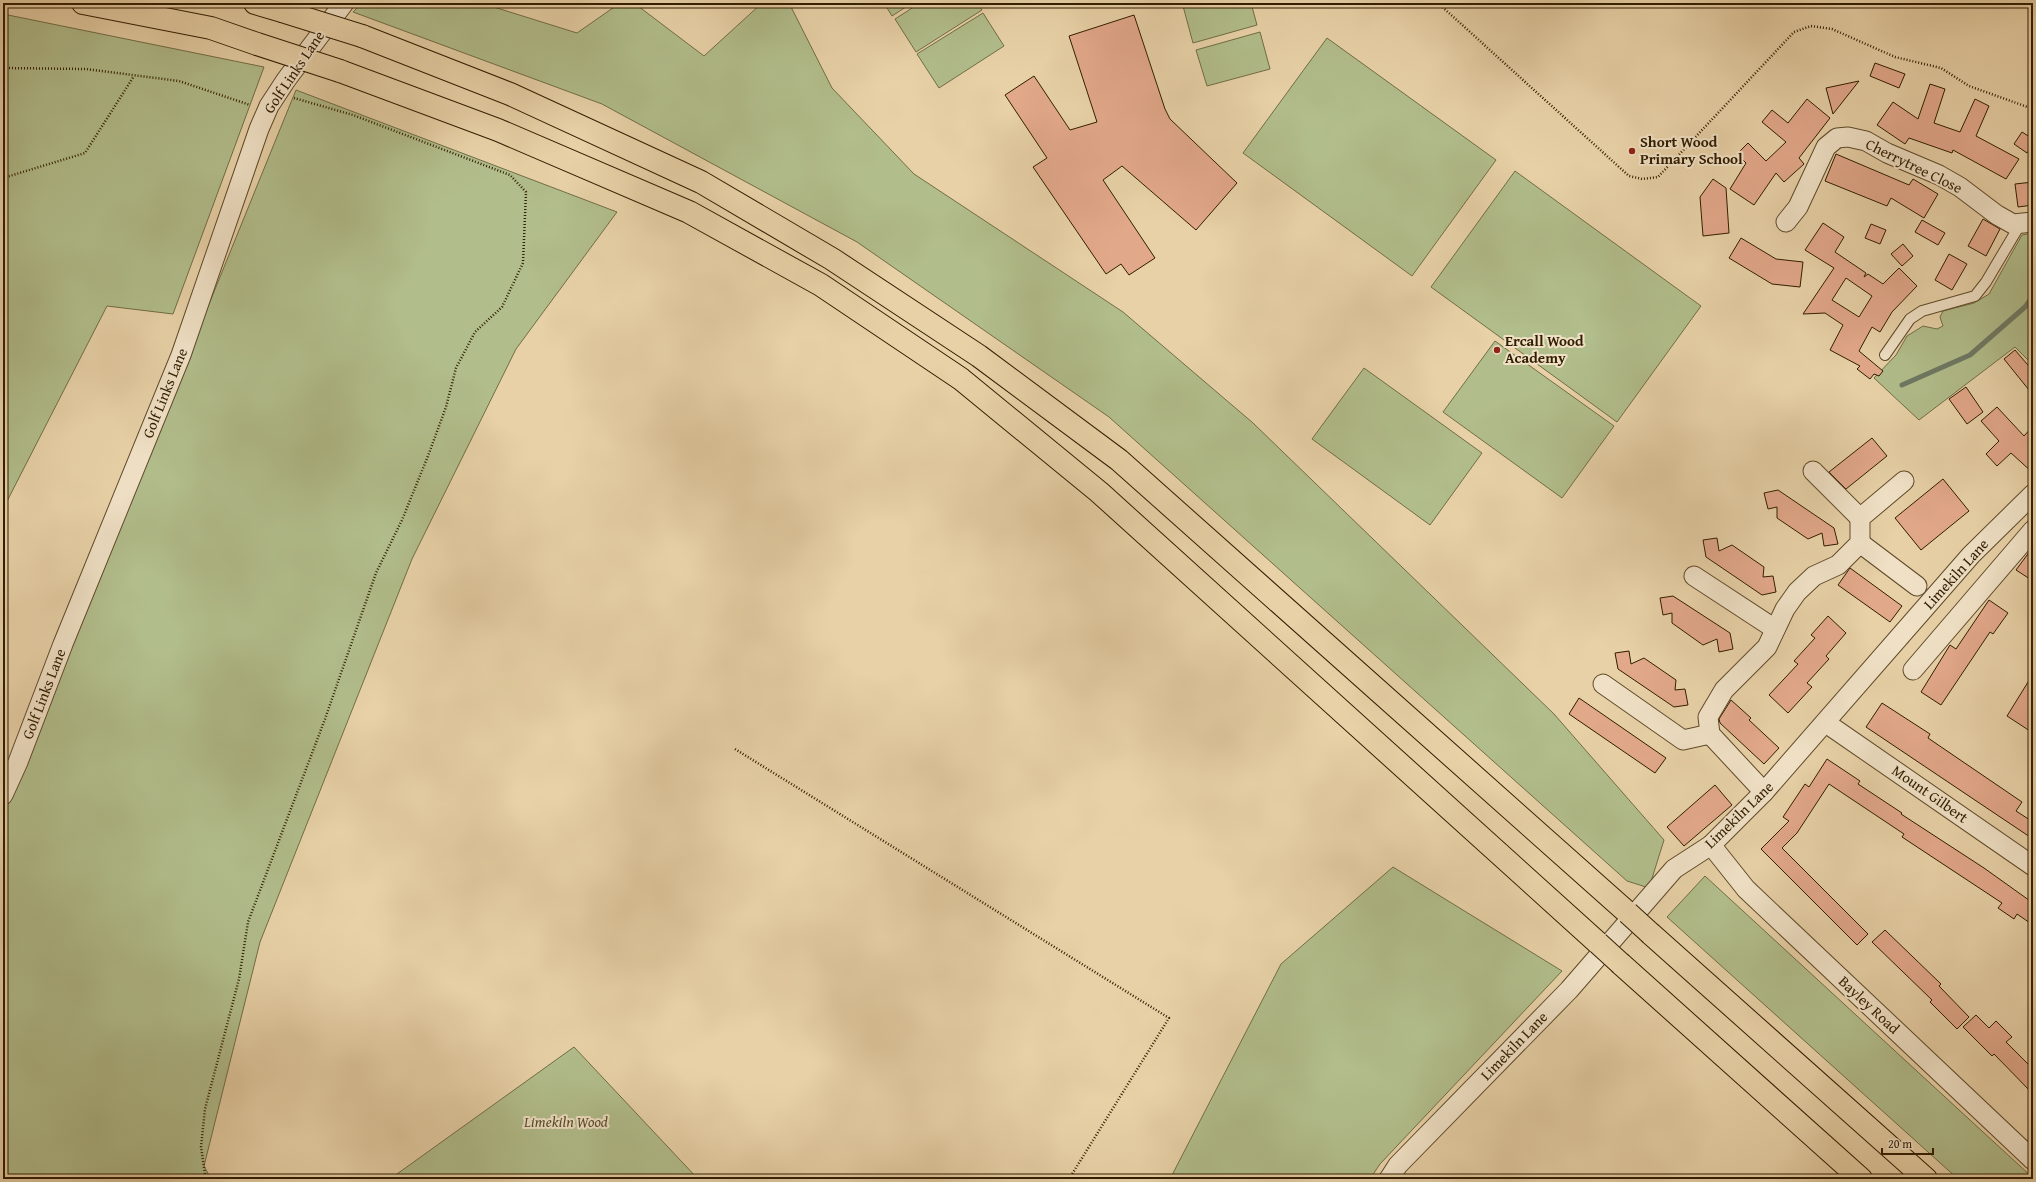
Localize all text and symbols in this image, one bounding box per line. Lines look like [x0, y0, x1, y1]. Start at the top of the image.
street label: Golf Links Lane [258, 26, 329, 117]
place label: Short Wood Primary School [1640, 131, 1743, 169]
street label: Cherrytree Close [1862, 133, 1966, 198]
marker: Short Wood Primary School [1627, 146, 1637, 156]
place label: Ercall Wood Academy [1505, 330, 1584, 368]
street label: Golf Links Lane [137, 345, 192, 441]
marker: Ercall Wood Academy [1492, 345, 1502, 355]
street label: Limekiln Lane [1918, 534, 1993, 614]
street label: Golf Links Lane [17, 645, 70, 742]
street label: Mount Gilbert [1888, 760, 1973, 828]
street label: Limekiln Lane [1700, 776, 1778, 853]
street label: Bayley Road [1834, 971, 1904, 1038]
street label: Limekiln Lane [1475, 1007, 1552, 1085]
park label: Limekiln Wood [523, 1111, 608, 1132]
scale bar [1882, 1130, 1933, 1156]
text: 20 m [1888, 1135, 1912, 1152]

